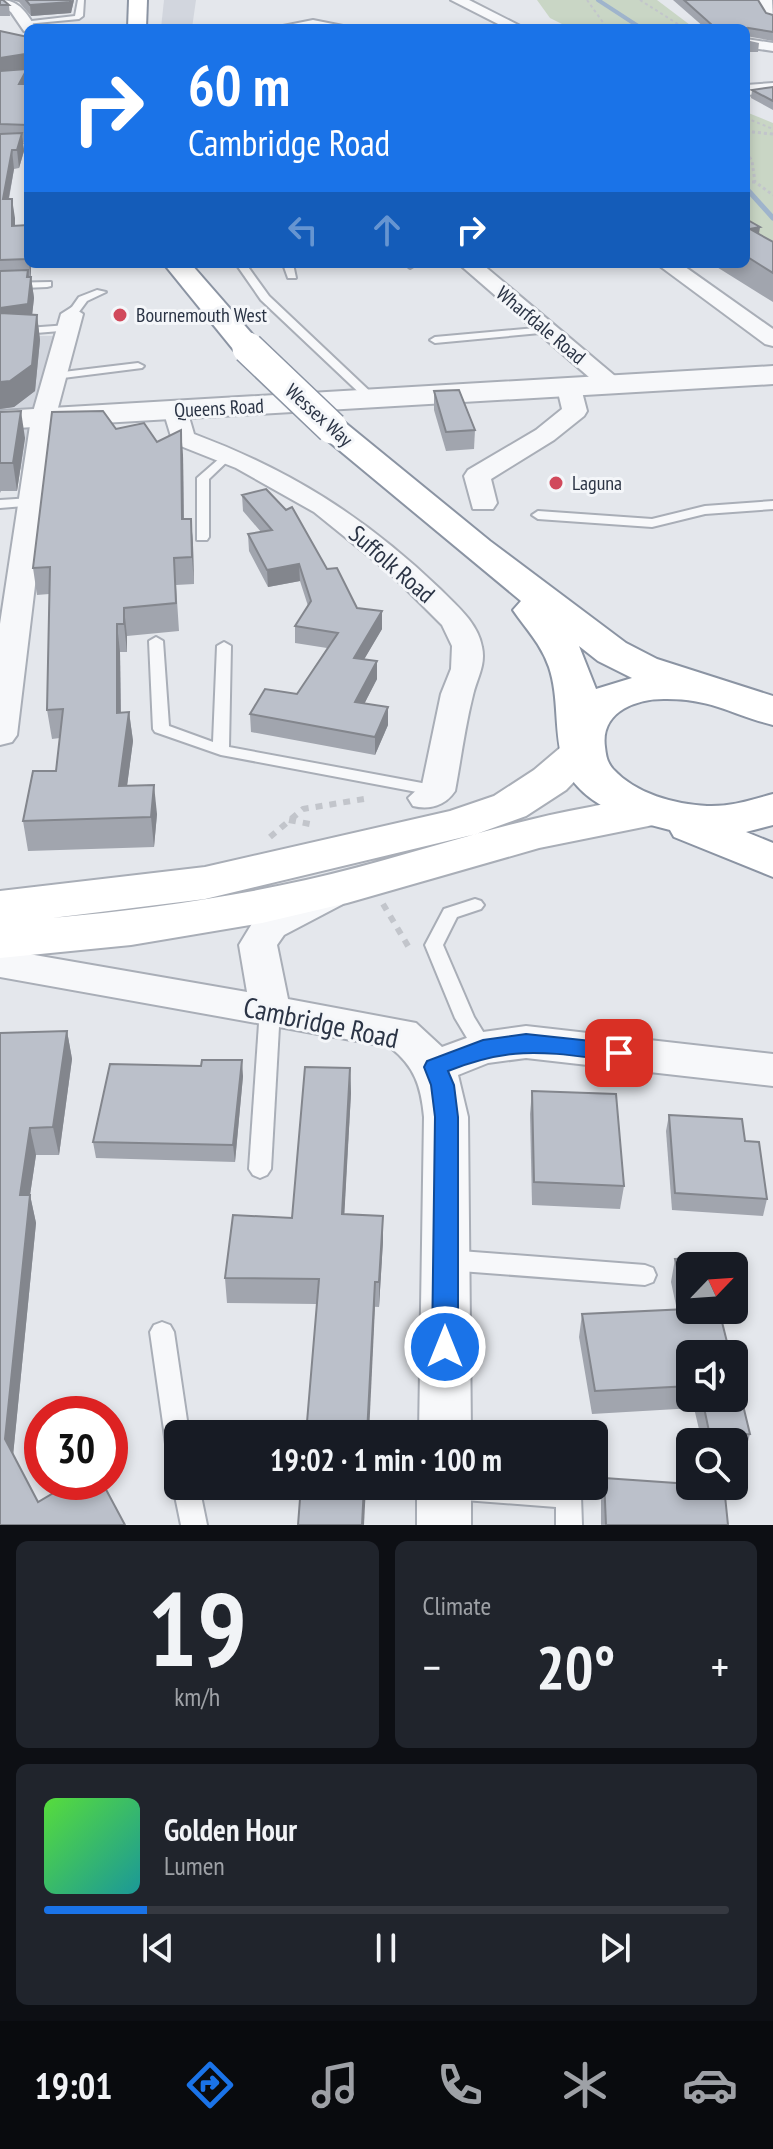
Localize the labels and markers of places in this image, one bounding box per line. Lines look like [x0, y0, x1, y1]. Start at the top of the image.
place label: Bournemouth West [136, 302, 268, 328]
marker: Bournemouth West [111, 306, 129, 324]
place label: Laguna [572, 470, 622, 496]
marker: Laguna [547, 474, 565, 492]
pin [585, 1019, 653, 1087]

